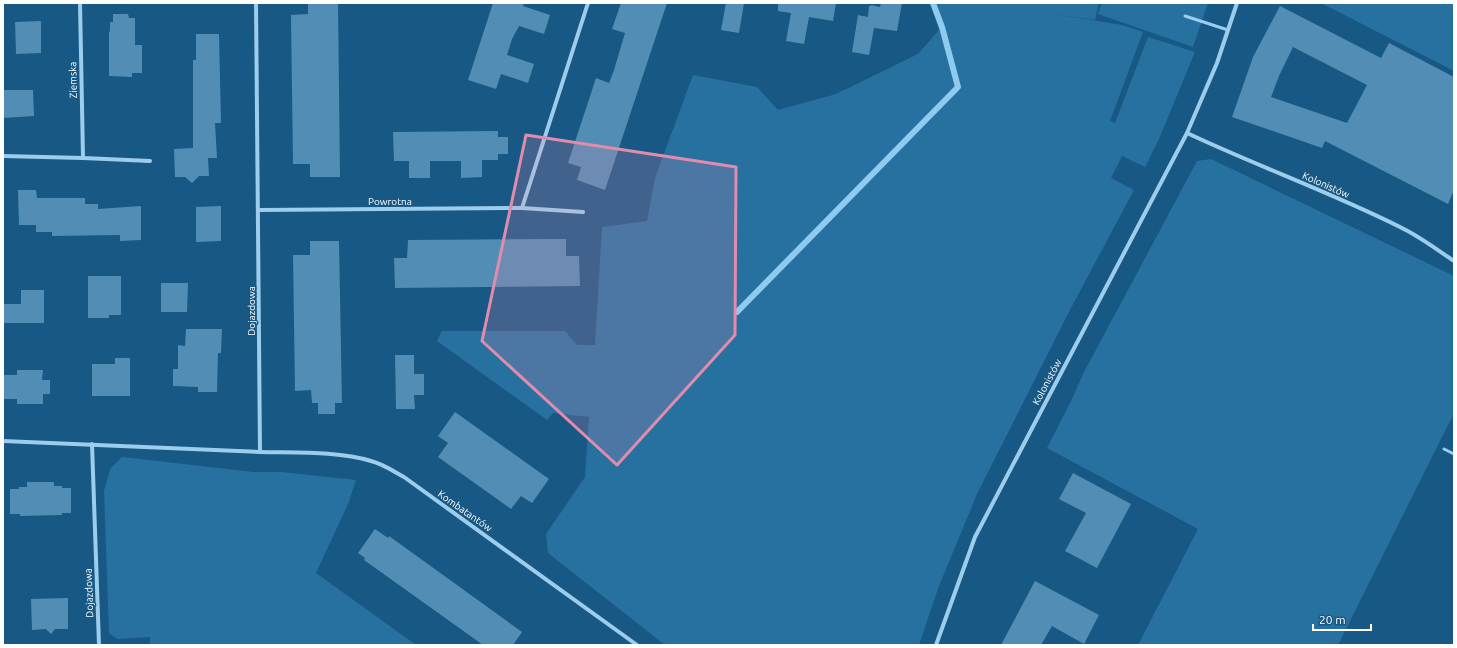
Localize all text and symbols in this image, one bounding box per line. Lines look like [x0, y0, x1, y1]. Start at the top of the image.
street label: Ziemska [67, 61, 79, 99]
street label: Kolonistów [1301, 170, 1351, 200]
street label: Powrotna [368, 196, 412, 207]
street label: Dojazdowa [246, 286, 257, 336]
street label: Kolonistów [1030, 357, 1064, 407]
street label: Kombatantów [436, 488, 494, 534]
street label: Dojazdowa [83, 568, 95, 618]
scale bar [1313, 606, 1371, 632]
text: 20 m [1319, 613, 1346, 626]

